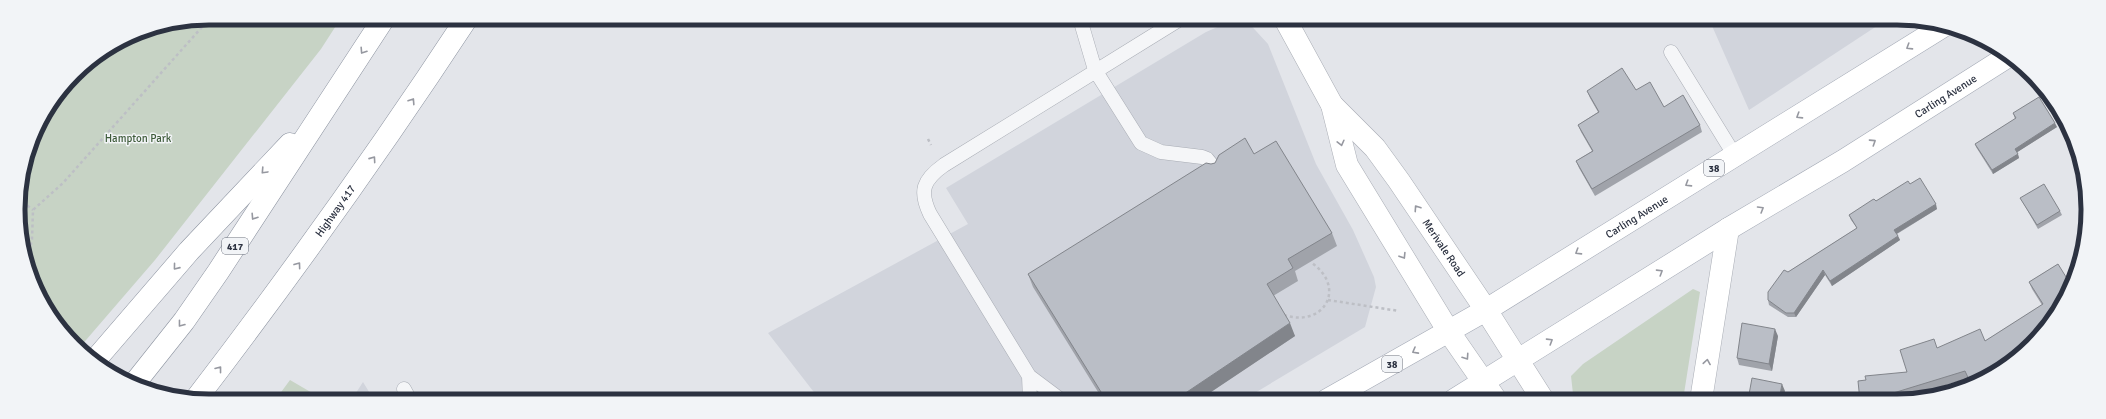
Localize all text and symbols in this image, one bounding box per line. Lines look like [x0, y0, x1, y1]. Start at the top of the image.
one-way arrow [1906, 43, 1913, 50]
one-way arrow [360, 47, 368, 54]
street label: Carling Avenue [1912, 72, 1979, 121]
one-way arrow [408, 98, 415, 105]
one-way arrow [1796, 111, 1803, 119]
park label: Hampton Park [105, 132, 172, 145]
one-way arrow [1337, 140, 1345, 146]
one-way arrow [1869, 140, 1876, 147]
one-way arrow [368, 156, 376, 163]
road number: 38 [1704, 160, 1724, 176]
one-way arrow [261, 166, 269, 174]
one-way arrow [1685, 180, 1692, 187]
street label: Highway 417 [313, 183, 358, 240]
street label: Carling Avenue [1603, 193, 1671, 241]
one-way arrow [1414, 205, 1422, 212]
one-way arrow [1757, 207, 1764, 214]
one-way arrow [251, 213, 259, 220]
street label: Merivale Road [1419, 217, 1468, 279]
road number: 417 [222, 238, 248, 254]
one-way arrow [1575, 248, 1582, 255]
one-way arrow [1398, 252, 1406, 259]
one-way arrow [173, 262, 180, 269]
one-way arrow [293, 262, 300, 269]
one-way arrow [1656, 269, 1663, 277]
one-way arrow [179, 320, 186, 327]
one-way arrow [1546, 338, 1553, 346]
one-way arrow [1412, 346, 1419, 353]
one-way arrow [1461, 353, 1468, 360]
road number: 38 [1382, 356, 1402, 372]
one-way arrow [1702, 359, 1711, 365]
one-way arrow [215, 366, 222, 373]

